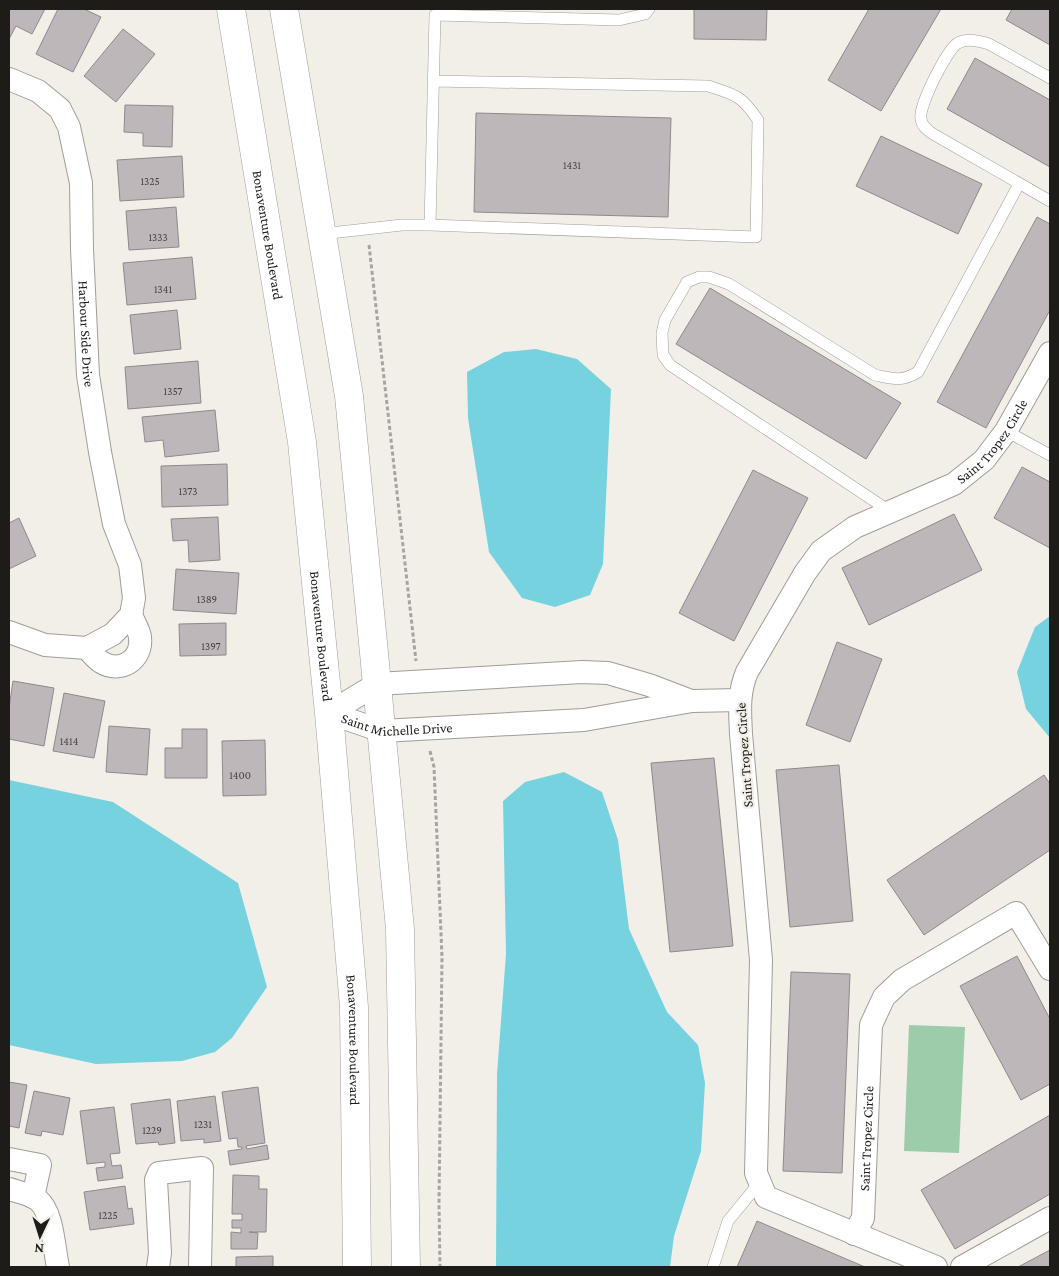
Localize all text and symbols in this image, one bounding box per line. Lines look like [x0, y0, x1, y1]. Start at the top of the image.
house number: 1431 [563, 159, 581, 171]
street label: Bonaventure Boulevard [250, 169, 287, 301]
house number: 1325 [140, 175, 160, 187]
house number: 1333 [148, 231, 168, 243]
street label: Harbour Side Drive [76, 280, 98, 388]
house number: 1341 [154, 283, 172, 295]
house number: 1357 [164, 385, 182, 397]
street label: Saint Tropez Circle [953, 396, 1030, 487]
house number: 1373 [179, 485, 197, 497]
street label: Bonaventure Boulevard [307, 570, 336, 703]
house number: 1389 [197, 593, 217, 605]
house number: 1397 [201, 640, 221, 652]
street label: Saint Tropez Circle [732, 702, 756, 808]
street label: Saint Michelle Drive [339, 710, 453, 739]
house number: 1414 [60, 735, 79, 747]
house number: 1400 [229, 769, 251, 781]
street label: Bonaventure Boulevard [343, 974, 363, 1106]
street label: Saint Tropez Circle [856, 1086, 876, 1191]
house number: 1231 [194, 1118, 212, 1130]
house number: 1229 [142, 1124, 162, 1136]
house number: 1225 [98, 1209, 118, 1221]
north arrow [15, 1211, 65, 1261]
text: N [33, 1241, 44, 1257]

